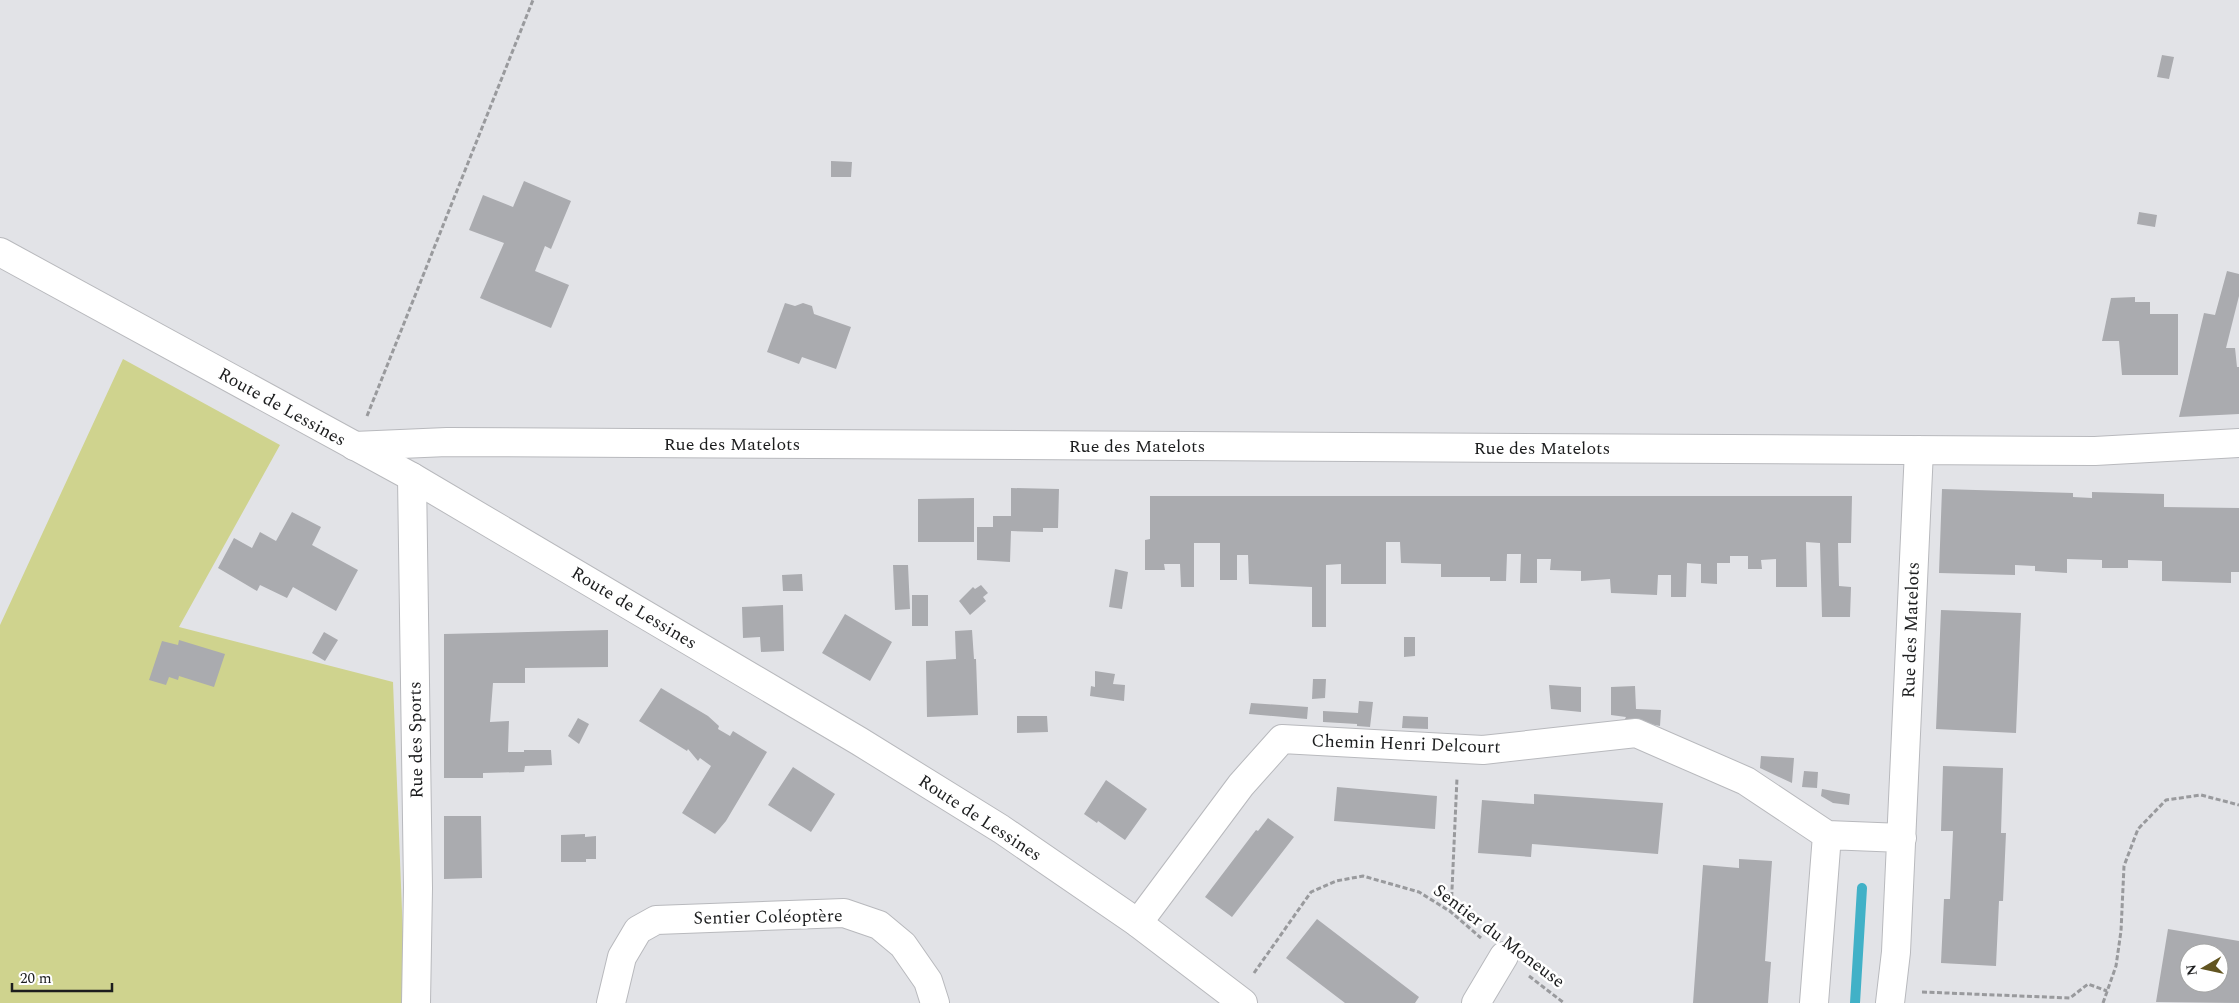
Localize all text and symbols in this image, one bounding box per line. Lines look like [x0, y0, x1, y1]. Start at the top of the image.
street label: Route de Lessines [213, 361, 351, 453]
street label: Rue des Matelots [664, 431, 800, 458]
street label: Rue des Matelots [1069, 433, 1205, 460]
street label: Rue des Matelots [1474, 435, 1610, 462]
street label: Route de Lessines [566, 560, 702, 656]
street label: Rue des Matelots [1895, 561, 1927, 699]
street label: Rue des Sports [401, 681, 431, 799]
street label: Chemin Henri Delcourt [1311, 727, 1501, 761]
street label: Route de Lessines [913, 768, 1047, 868]
street label: Sentier du Moneuse [1427, 877, 1571, 995]
street label: Sentier Coléoptère [693, 902, 843, 932]
north arrow [2179, 943, 2229, 993]
scale bar [12, 960, 112, 992]
text: N [2180, 963, 2203, 977]
text: 20 m [20, 967, 52, 990]

